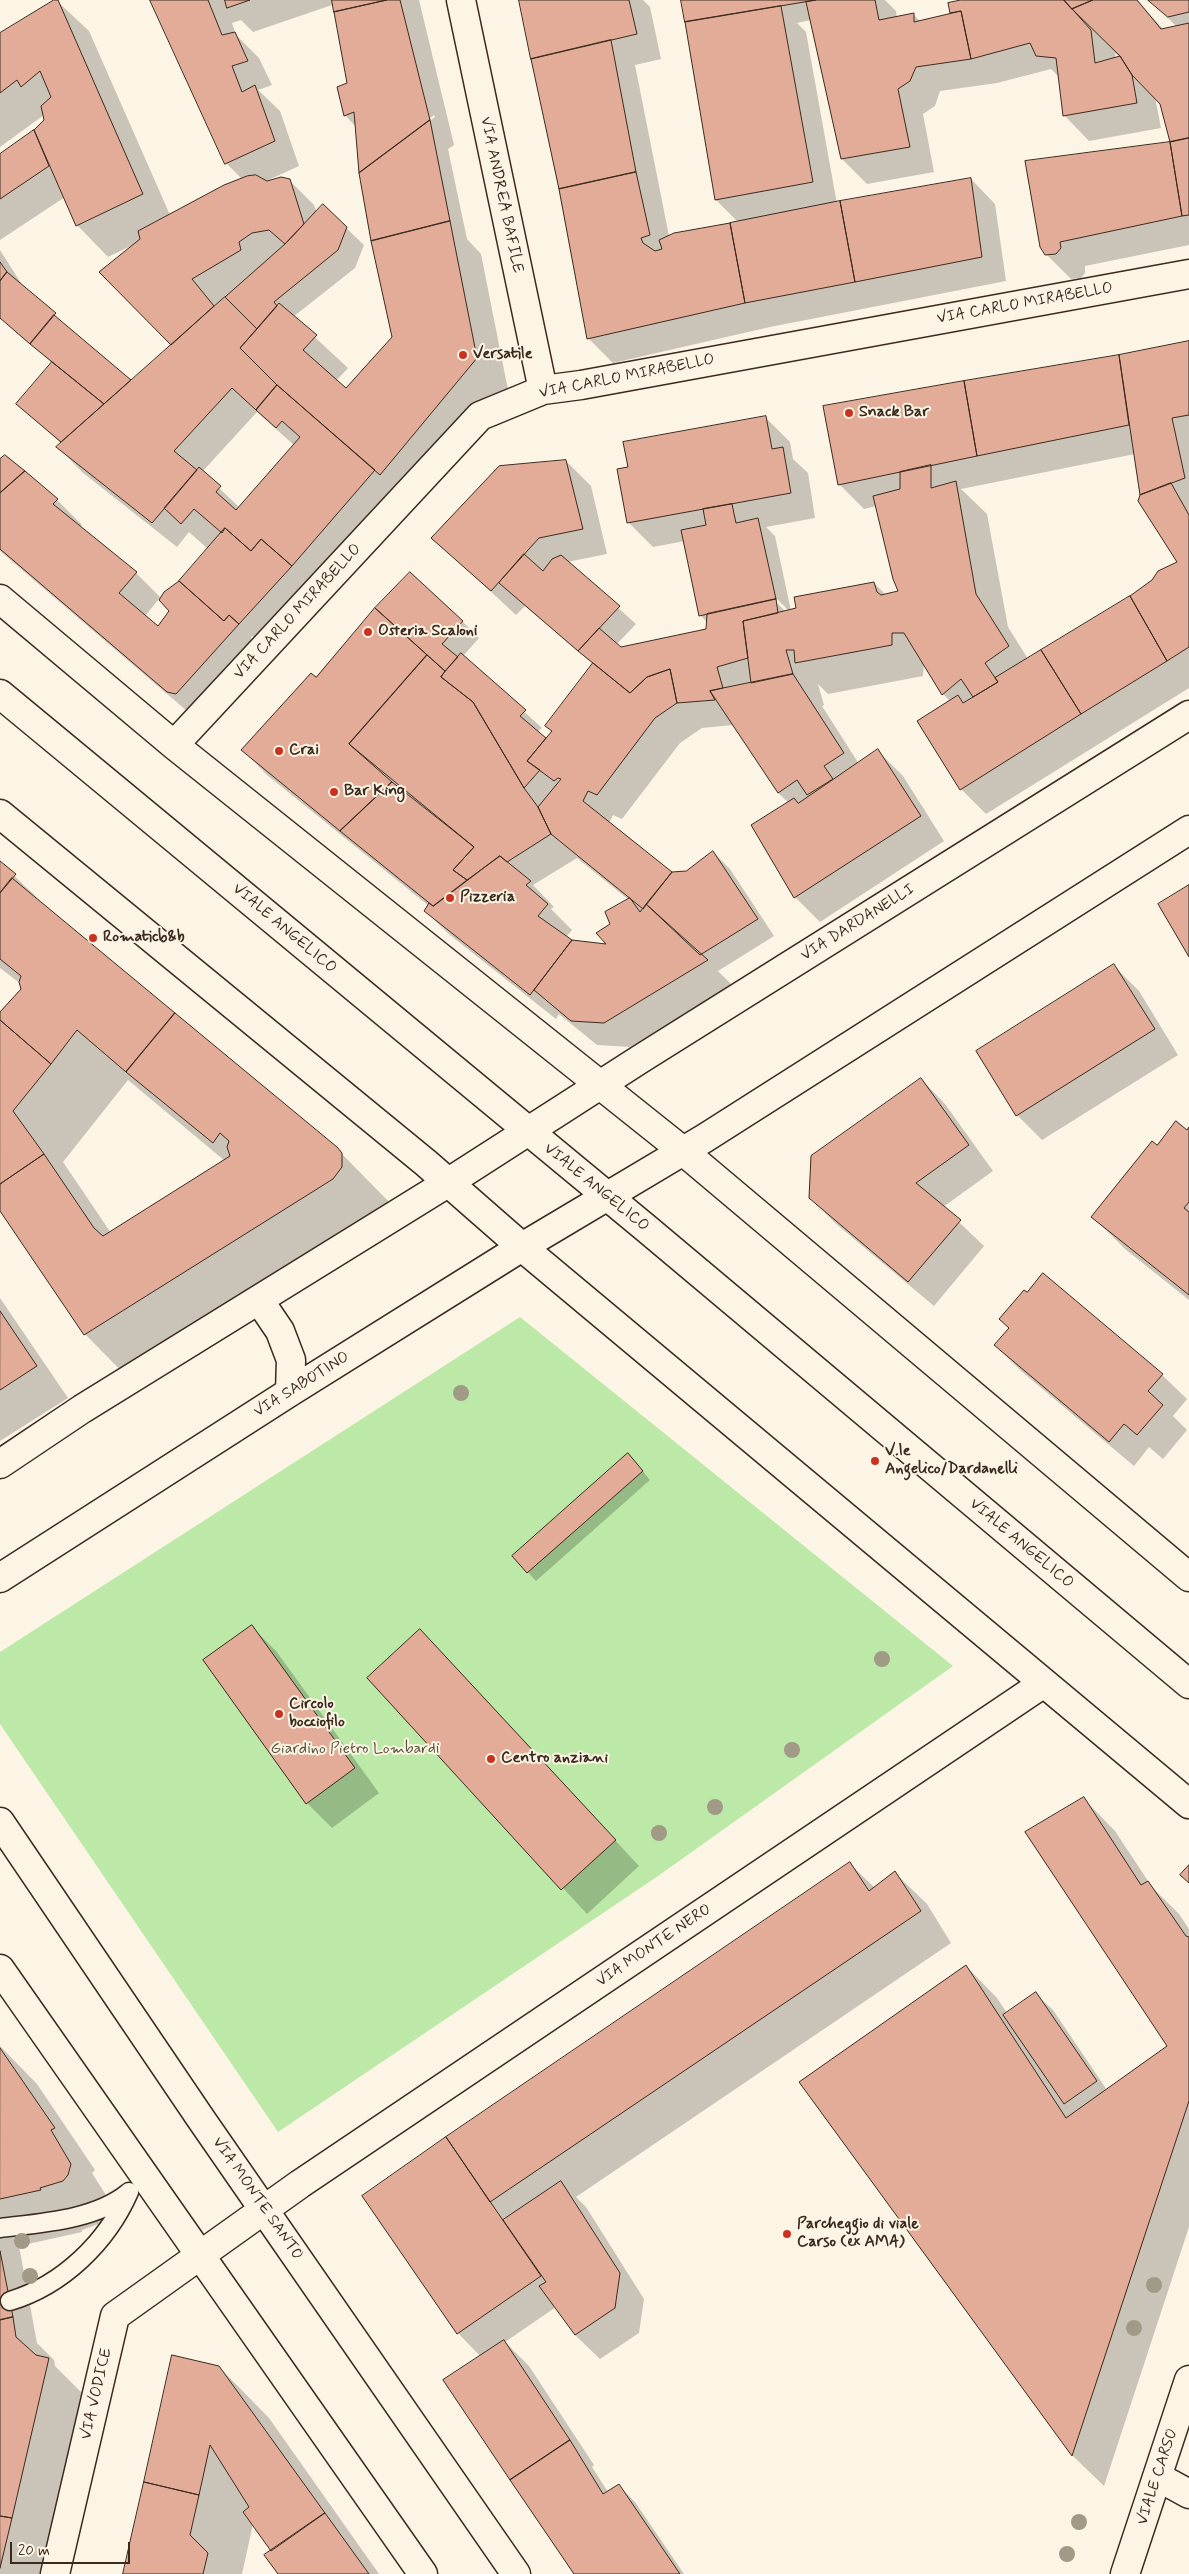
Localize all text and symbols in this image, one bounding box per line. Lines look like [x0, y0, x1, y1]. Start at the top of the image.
street label: VIA ANDREA BAFILE [475, 115, 527, 275]
street label: VIA CARLO MIRABELLO [935, 279, 1115, 329]
place label: Versatile [473, 345, 533, 365]
marker: Versatile [457, 349, 469, 361]
street label: VIA CARLO MIRABELLO [538, 351, 716, 403]
place label: Snack Bar [859, 403, 929, 423]
marker: Snack Bar [843, 407, 855, 419]
street label: VIA CARLO MIRABELLO [230, 540, 366, 684]
place label: Osteria Scaloni [378, 622, 478, 642]
marker: Osteria Scaloni [362, 626, 374, 638]
place label: Crai [289, 741, 319, 761]
marker: Crai [273, 745, 285, 757]
place label: Bar King [344, 782, 405, 802]
marker: Bar King [328, 786, 340, 798]
street label: VIALE ANGELICO [228, 880, 340, 978]
street label: VIA DARDANELLI [798, 880, 918, 966]
place label: Pizzeria [460, 888, 515, 908]
marker: Pizzeria [444, 892, 456, 904]
place label: Romaticb&b [103, 928, 185, 948]
marker: Romaticb&b [87, 932, 99, 944]
street label: VIALE ANGELICO [539, 1140, 653, 1236]
street label: VIA SABOTINO [251, 1348, 353, 1422]
place label: V.le Angelico/Dardanelli [885, 1442, 1018, 1480]
marker: V.le Angelico/Dardanelli [869, 1455, 881, 1467]
street label: VIALE ANGELICO [965, 1495, 1077, 1593]
place label: Circolo bocciofilo [289, 1695, 345, 1733]
marker: Circolo bocciofilo [273, 1708, 285, 1720]
park label: Giardino Pietro Lombardi [271, 1740, 439, 1760]
place label: Centro anziani [501, 1749, 608, 1769]
marker: Centro anziani [485, 1753, 497, 1765]
street label: VIA MONTE NERO [593, 1900, 715, 1992]
street label: VIA MONTE SANTO [207, 2134, 307, 2264]
place label: Parcheggio di viale Carso (ex AMA) [797, 2215, 919, 2253]
marker: Parcheggio di viale Carso (ex AMA) [781, 2228, 793, 2240]
street label: VIA VODICE [77, 2346, 117, 2442]
street label: VIALE CARSO [1133, 2426, 1183, 2528]
scale bar [12, 2532, 132, 2564]
text: 20 m [18, 2541, 50, 2561]

